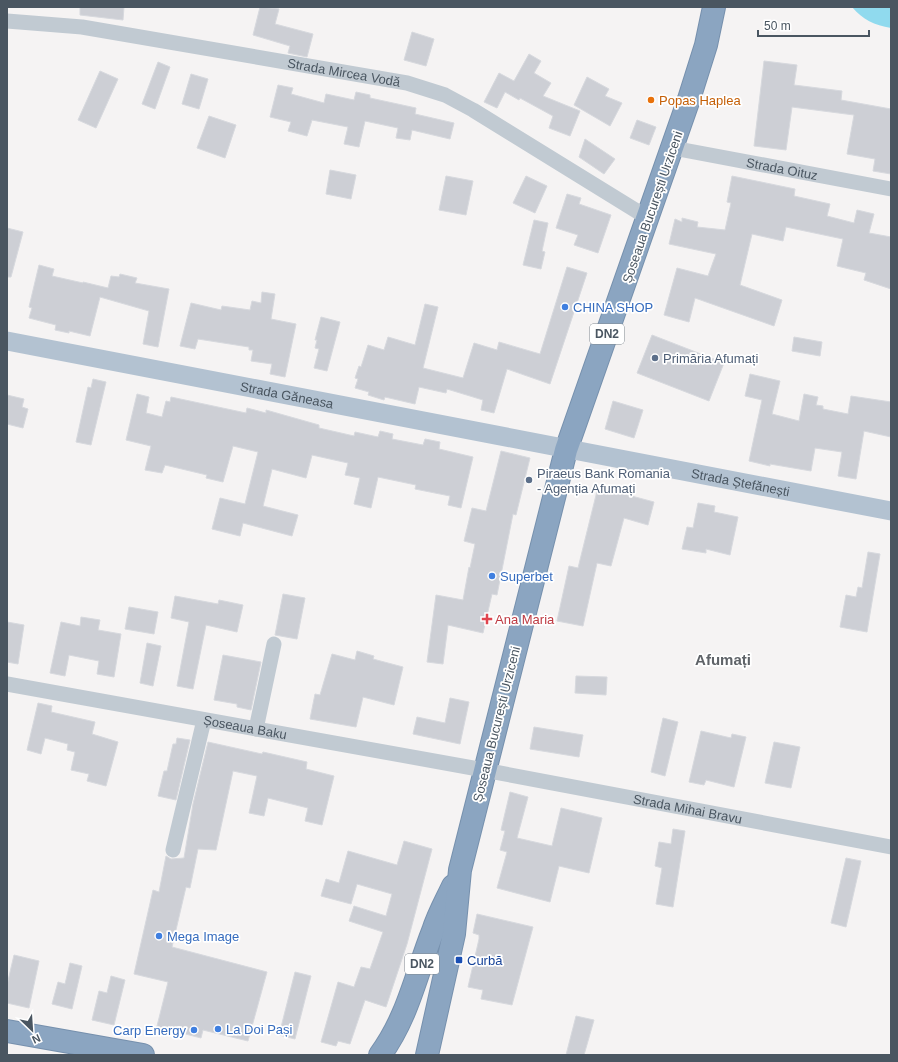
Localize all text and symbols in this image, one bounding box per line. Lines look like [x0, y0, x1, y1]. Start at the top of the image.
scale bar [758, 12, 869, 38]
text: 50 m [764, 19, 791, 33]
street label: Strada Mircea Vodă [286, 56, 402, 90]
place label: Popas Haplea [659, 93, 741, 108]
marker: Popas Haplea [646, 95, 656, 105]
street label: Șoseaua București Urziceni [619, 129, 686, 285]
street label: Strada Oituz [745, 155, 819, 183]
place label: CHINA SHOP [573, 300, 653, 315]
marker: CHINA SHOP [560, 302, 570, 312]
road number: DN2 [590, 324, 624, 344]
place label: Primăria Afumați [663, 351, 758, 366]
marker: Primăria Afumați [650, 353, 660, 363]
street label: Strada Găneasa [239, 379, 335, 412]
place label: Piraeus Bank Romania - Agenția Afumați [537, 466, 671, 496]
street label: Strada Ștefănești [690, 466, 791, 499]
marker: Piraeus Bank Romania - Agenția Afumați [524, 475, 534, 485]
place label: Superbet [500, 569, 553, 584]
marker: Superbet [487, 571, 497, 581]
place label: Ana Maria [495, 612, 555, 627]
marker: Ana Maria [482, 614, 492, 624]
street label: Șoseaua București Urziceni [470, 645, 523, 803]
district label: Afumați [695, 651, 751, 668]
street label: Șoseaua Baku [202, 713, 288, 742]
street label: Strada Mihai Bravu [632, 791, 743, 827]
place label: Mega Image [167, 929, 239, 944]
marker: Mega Image [154, 931, 164, 941]
place label: Curbă [467, 953, 503, 968]
road number: DN2 [405, 954, 439, 974]
marker: Curbă [454, 955, 464, 965]
north arrow [12, 1010, 52, 1050]
place label: La Doi Pași [226, 1022, 293, 1037]
place label: Carp Energy [113, 1023, 186, 1038]
marker: La Doi Pași [213, 1024, 223, 1034]
marker: Carp Energy [189, 1025, 199, 1035]
text: N [30, 1032, 42, 1046]

